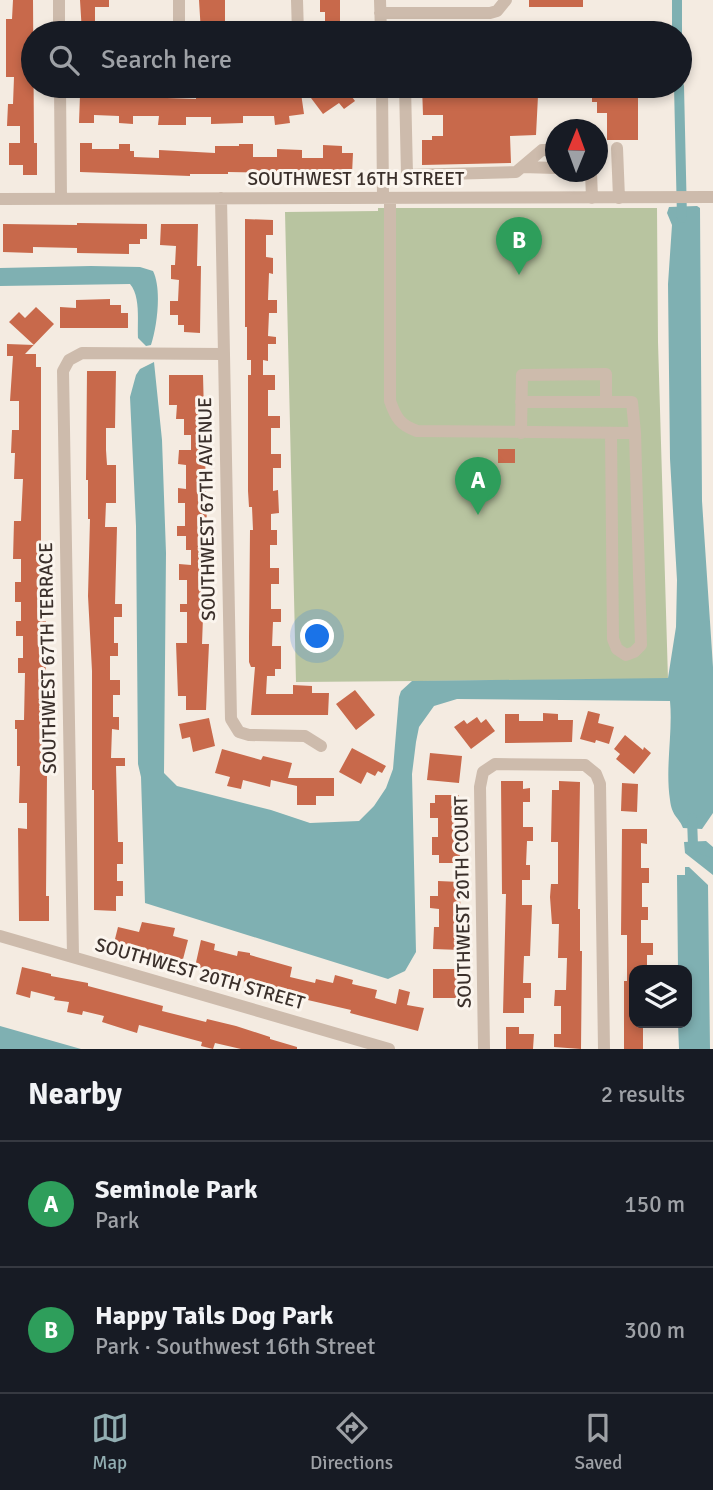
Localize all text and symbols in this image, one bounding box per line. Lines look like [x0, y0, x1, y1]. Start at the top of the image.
search box [21, 21, 692, 98]
icon: search [45, 41, 83, 79]
text: Search here [101, 44, 232, 76]
north arrow [545, 119, 608, 182]
street label: SOUTHWEST 16TH STREET [248, 167, 465, 191]
pin: B [496, 217, 542, 275]
street label: SOUTHWEST 67TH AVENUE [193, 397, 221, 621]
pin: A [455, 457, 501, 515]
street label: SOUTHWEST 67TH TERRACE [34, 542, 62, 774]
your location [300, 619, 334, 653]
street label: SOUTHWEST 20TH COURT [449, 795, 477, 1008]
street label: SOUTHWEST 20TH STREET [92, 933, 308, 1016]
map controls [629, 965, 692, 1028]
button: layers [629, 965, 692, 1028]
text: Nearby [28, 1076, 122, 1113]
text: 2 results [601, 1080, 685, 1109]
text: Seminole Park [95, 1174, 258, 1206]
text: A [44, 1190, 58, 1219]
text: 150 m [624, 1190, 685, 1219]
text: Park [95, 1206, 139, 1235]
text: Happy Tails Dog Park [95, 1300, 333, 1332]
text: B [44, 1316, 58, 1345]
text: 300 m [624, 1316, 685, 1345]
text: Park · Southwest 16th Street [95, 1332, 375, 1361]
tab: Map [91, 1409, 129, 1475]
tab: Directions [310, 1409, 393, 1475]
tab: Saved [574, 1409, 622, 1475]

